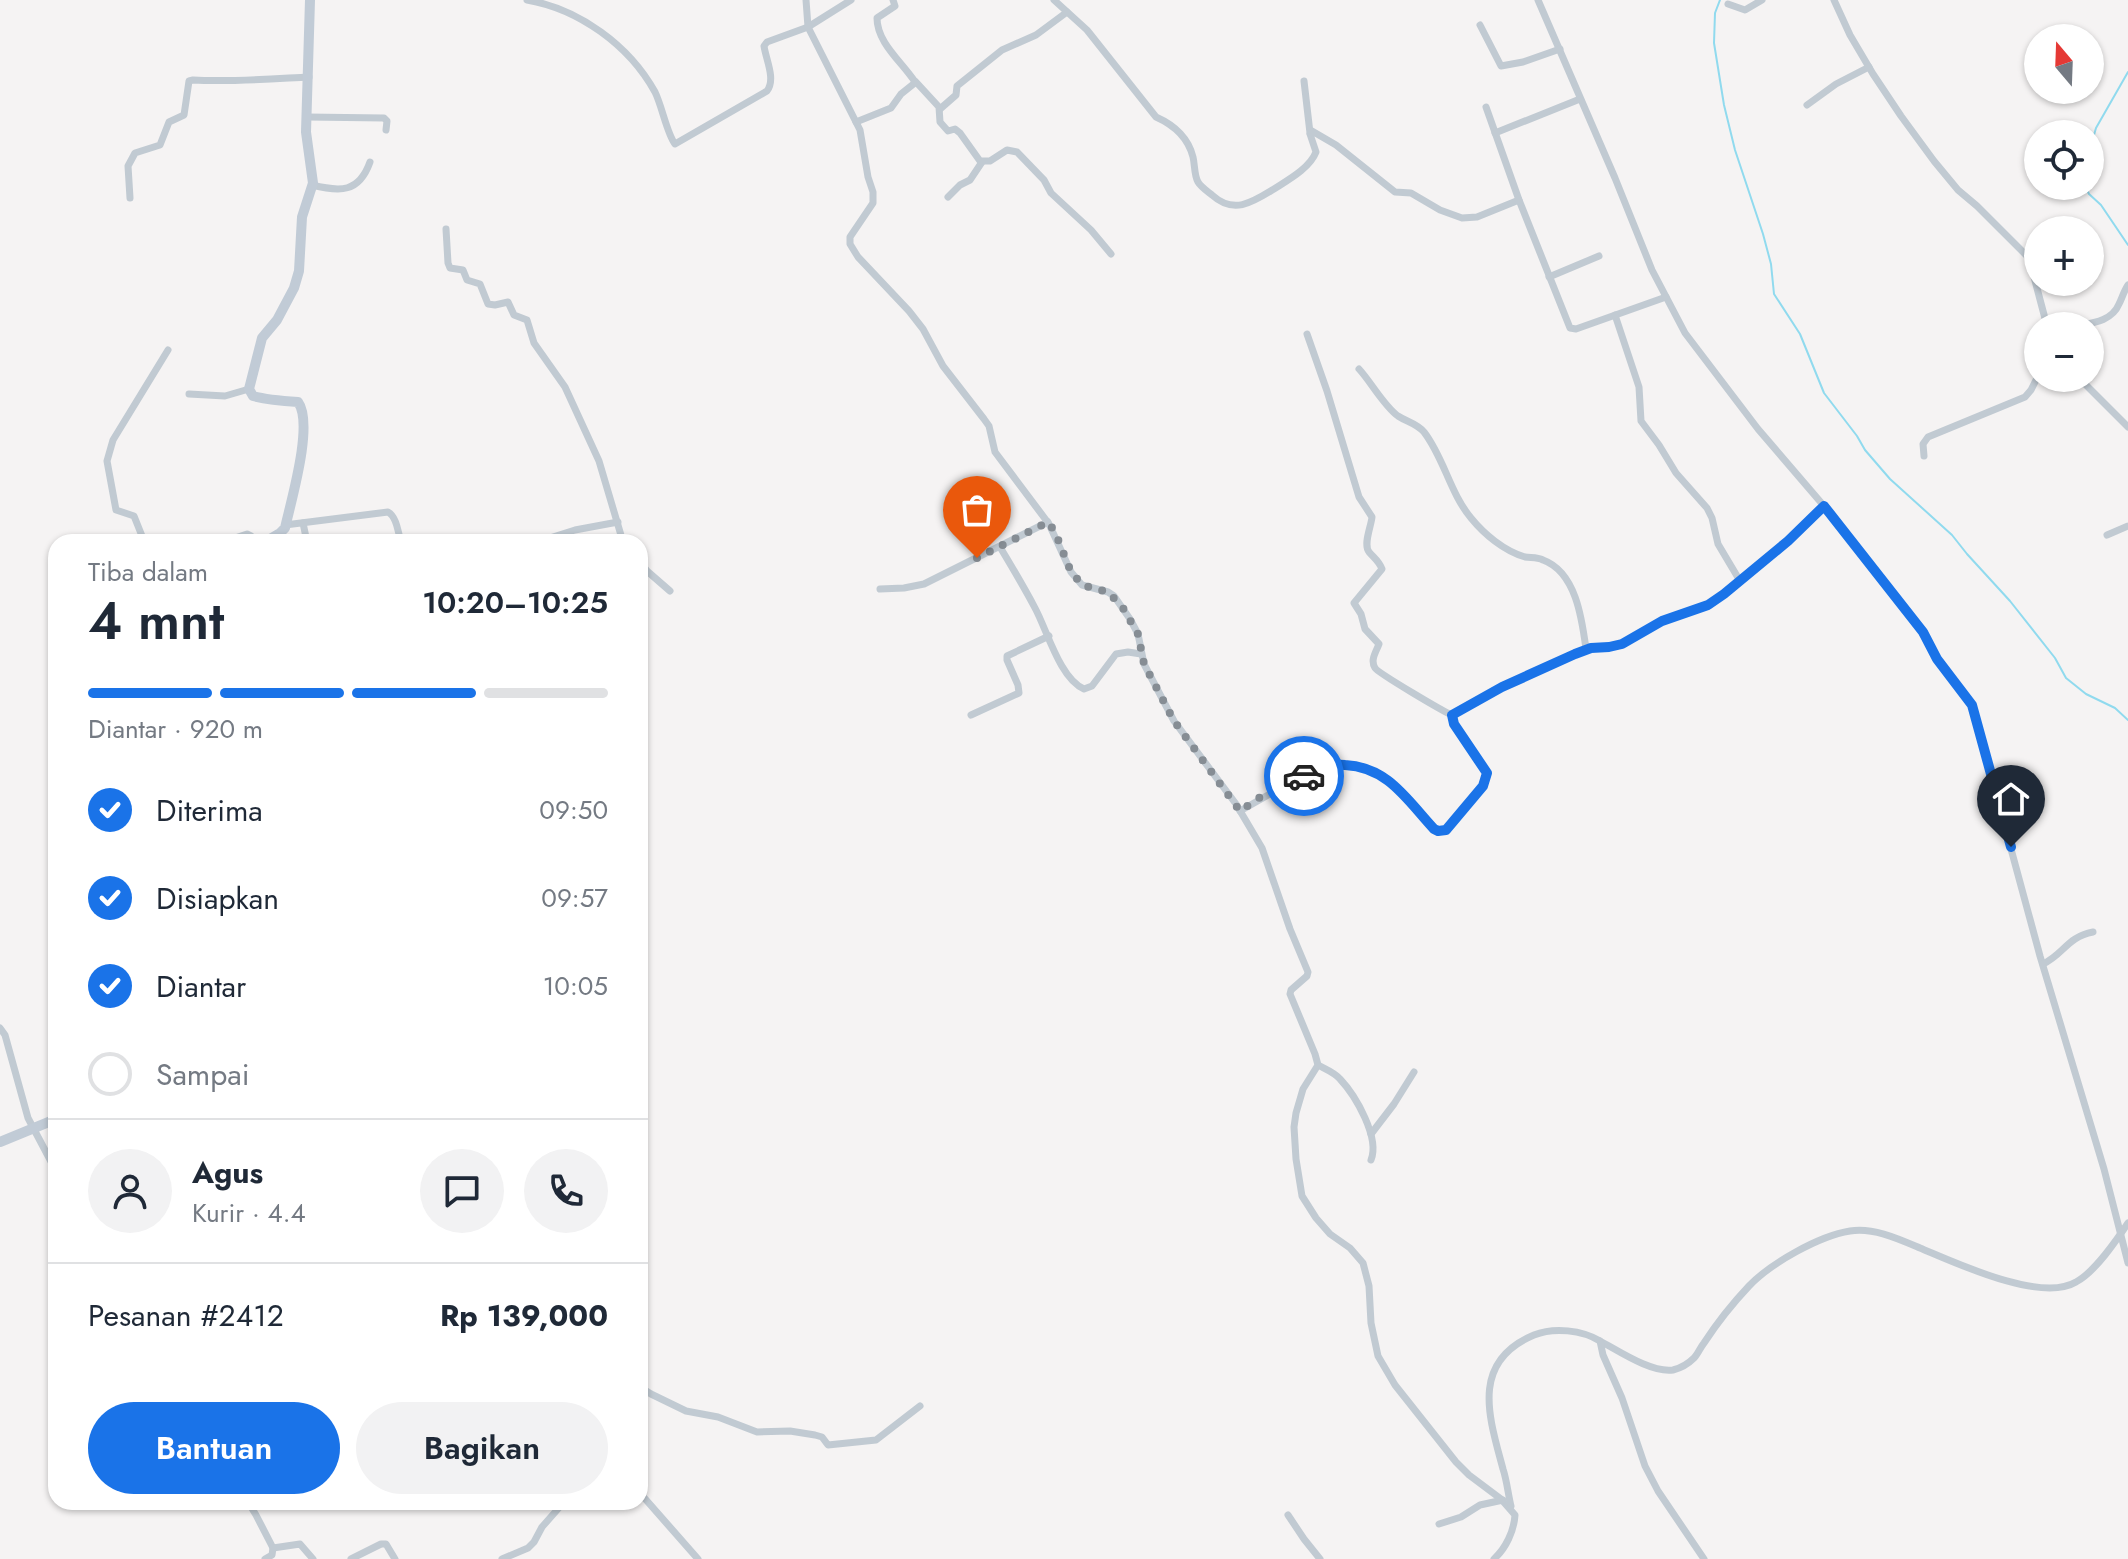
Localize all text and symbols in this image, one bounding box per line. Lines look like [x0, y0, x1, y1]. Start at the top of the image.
north arrow [2024, 24, 2104, 104]
map controls [2024, 24, 2104, 392]
button: locate [2024, 120, 2104, 200]
button: + [2024, 216, 2104, 296]
button: − [2024, 312, 2104, 392]
pin [943, 476, 1011, 558]
icon: bag [955, 488, 999, 532]
text: Tiba dalam [88, 553, 208, 591]
text: 10:20–10:25 [422, 581, 608, 624]
text: 4 mnt [88, 583, 224, 659]
text: Diantar · 920 m [88, 710, 263, 748]
courier [1264, 736, 1344, 816]
icon: car [1282, 754, 1326, 798]
pin [1977, 765, 2045, 847]
icon: home [1989, 777, 2033, 821]
icon: check [88, 788, 132, 832]
text: Diterima [156, 789, 263, 832]
text: 09:50 [539, 791, 608, 829]
icon: check [88, 876, 132, 920]
text: Disiapkan [156, 877, 279, 920]
text: 09:57 [541, 879, 608, 917]
icon: check [88, 964, 132, 1008]
text: Diantar [156, 965, 246, 1008]
text: 10:05 [543, 967, 608, 1005]
text: Sampai [156, 1053, 250, 1096]
button: person [88, 1149, 172, 1233]
button: chat [420, 1149, 504, 1233]
button: phone [524, 1149, 608, 1233]
text: Agus [192, 1151, 263, 1194]
text: Kurir · 4.4 [192, 1194, 306, 1232]
text: Pesanan #2412 [88, 1294, 284, 1337]
text: Rp 139,000 [440, 1294, 608, 1337]
button: Bantuan [88, 1402, 340, 1494]
button: Bagikan [356, 1402, 608, 1494]

